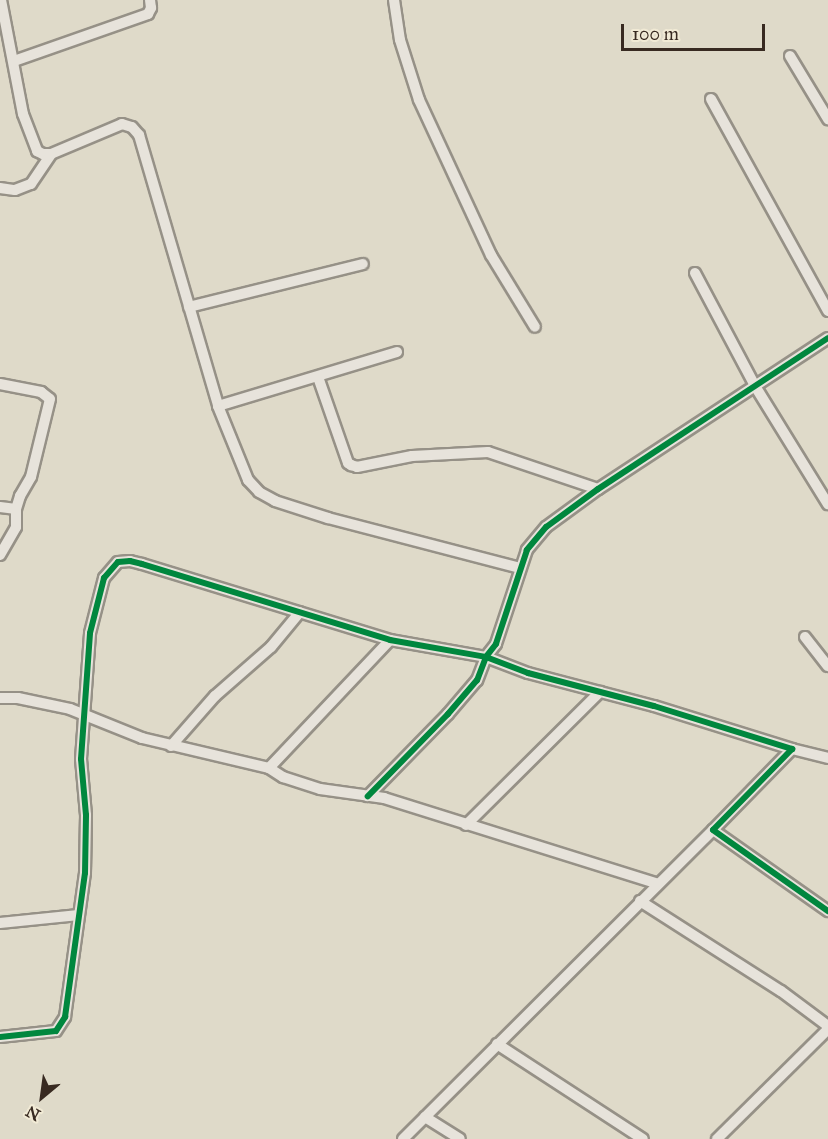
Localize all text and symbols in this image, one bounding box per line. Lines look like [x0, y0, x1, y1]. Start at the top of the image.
scale bar [624, 12, 768, 50]
text: 100 m [632, 23, 679, 45]
north arrow [12, 1067, 72, 1127]
text: N [22, 1102, 44, 1125]

